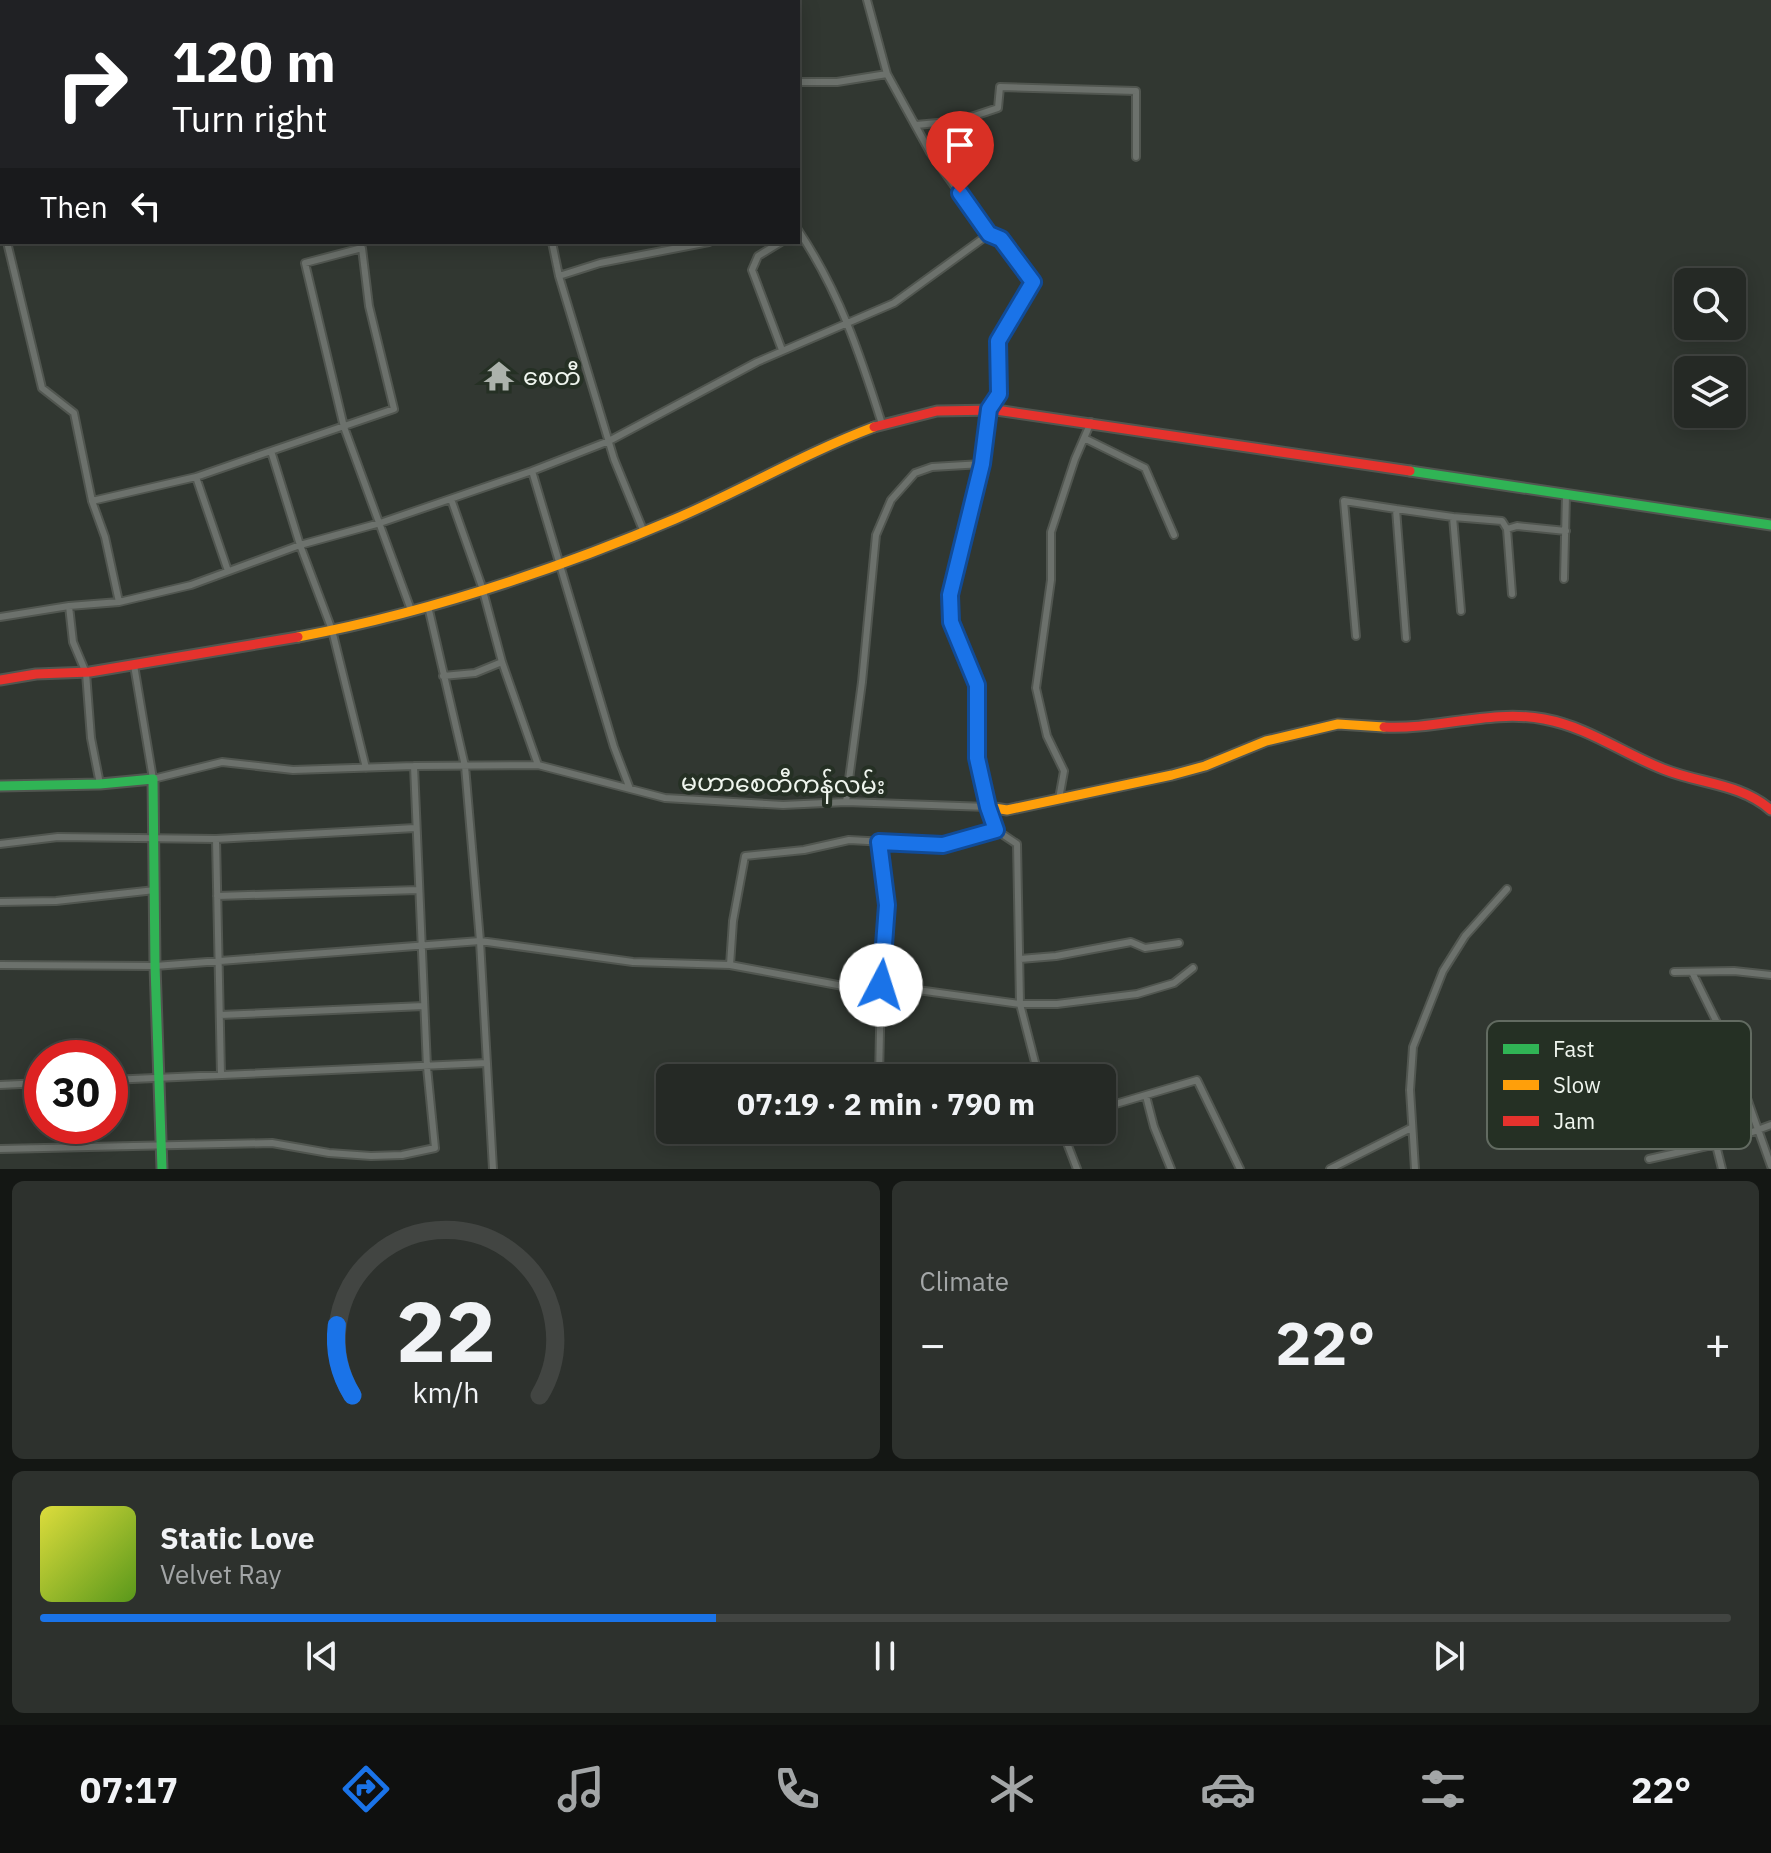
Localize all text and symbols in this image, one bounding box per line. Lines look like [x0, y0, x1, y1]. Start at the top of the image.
text: 120 m [172, 25, 336, 97]
icon: right [40, 32, 144, 136]
text: Turn right [172, 95, 328, 142]
pin [926, 111, 994, 193]
icon: arrive [938, 123, 982, 167]
icon: left [124, 184, 168, 228]
text: Then [40, 187, 108, 226]
map controls [1674, 268, 1746, 428]
button: search [1674, 268, 1746, 340]
button: layers [1674, 356, 1746, 428]
temple icon: စေတီ [482, 359, 516, 393]
place label: စေတီ [523, 360, 581, 392]
street label: မဟာစေတီကန်လမ်း [681, 765, 885, 805]
position arrow [839, 943, 923, 1027]
legend [1487, 1021, 1751, 1149]
text: Fast [1553, 1034, 1594, 1063]
speed limit sign: 30 [24, 1040, 128, 1144]
text: Slow [1553, 1070, 1601, 1099]
text: 07:19 · 2 min · 790 m [737, 1084, 1035, 1123]
text: Jam [1553, 1106, 1595, 1135]
text: Climate [920, 1264, 1009, 1298]
text: 22 [396, 1277, 496, 1385]
text: 22° [1275, 1303, 1375, 1382]
text: − [920, 1315, 946, 1372]
text: + [1705, 1315, 1731, 1372]
text: km/h [412, 1374, 479, 1411]
text: Static Love [160, 1518, 315, 1557]
text: Velvet Ray [160, 1557, 281, 1591]
icon: previous [300, 1634, 344, 1678]
icon: pause [863, 1634, 907, 1678]
icon: next [1427, 1634, 1471, 1678]
icon: directions [338, 1761, 394, 1817]
icon: music [553, 1761, 609, 1817]
icon: phone [769, 1761, 825, 1817]
icon: climate [984, 1761, 1040, 1817]
icon: car [1200, 1761, 1256, 1817]
icon: filters [1415, 1761, 1471, 1817]
text: 07:17 [80, 1766, 178, 1813]
text: 22° [1631, 1766, 1691, 1813]

